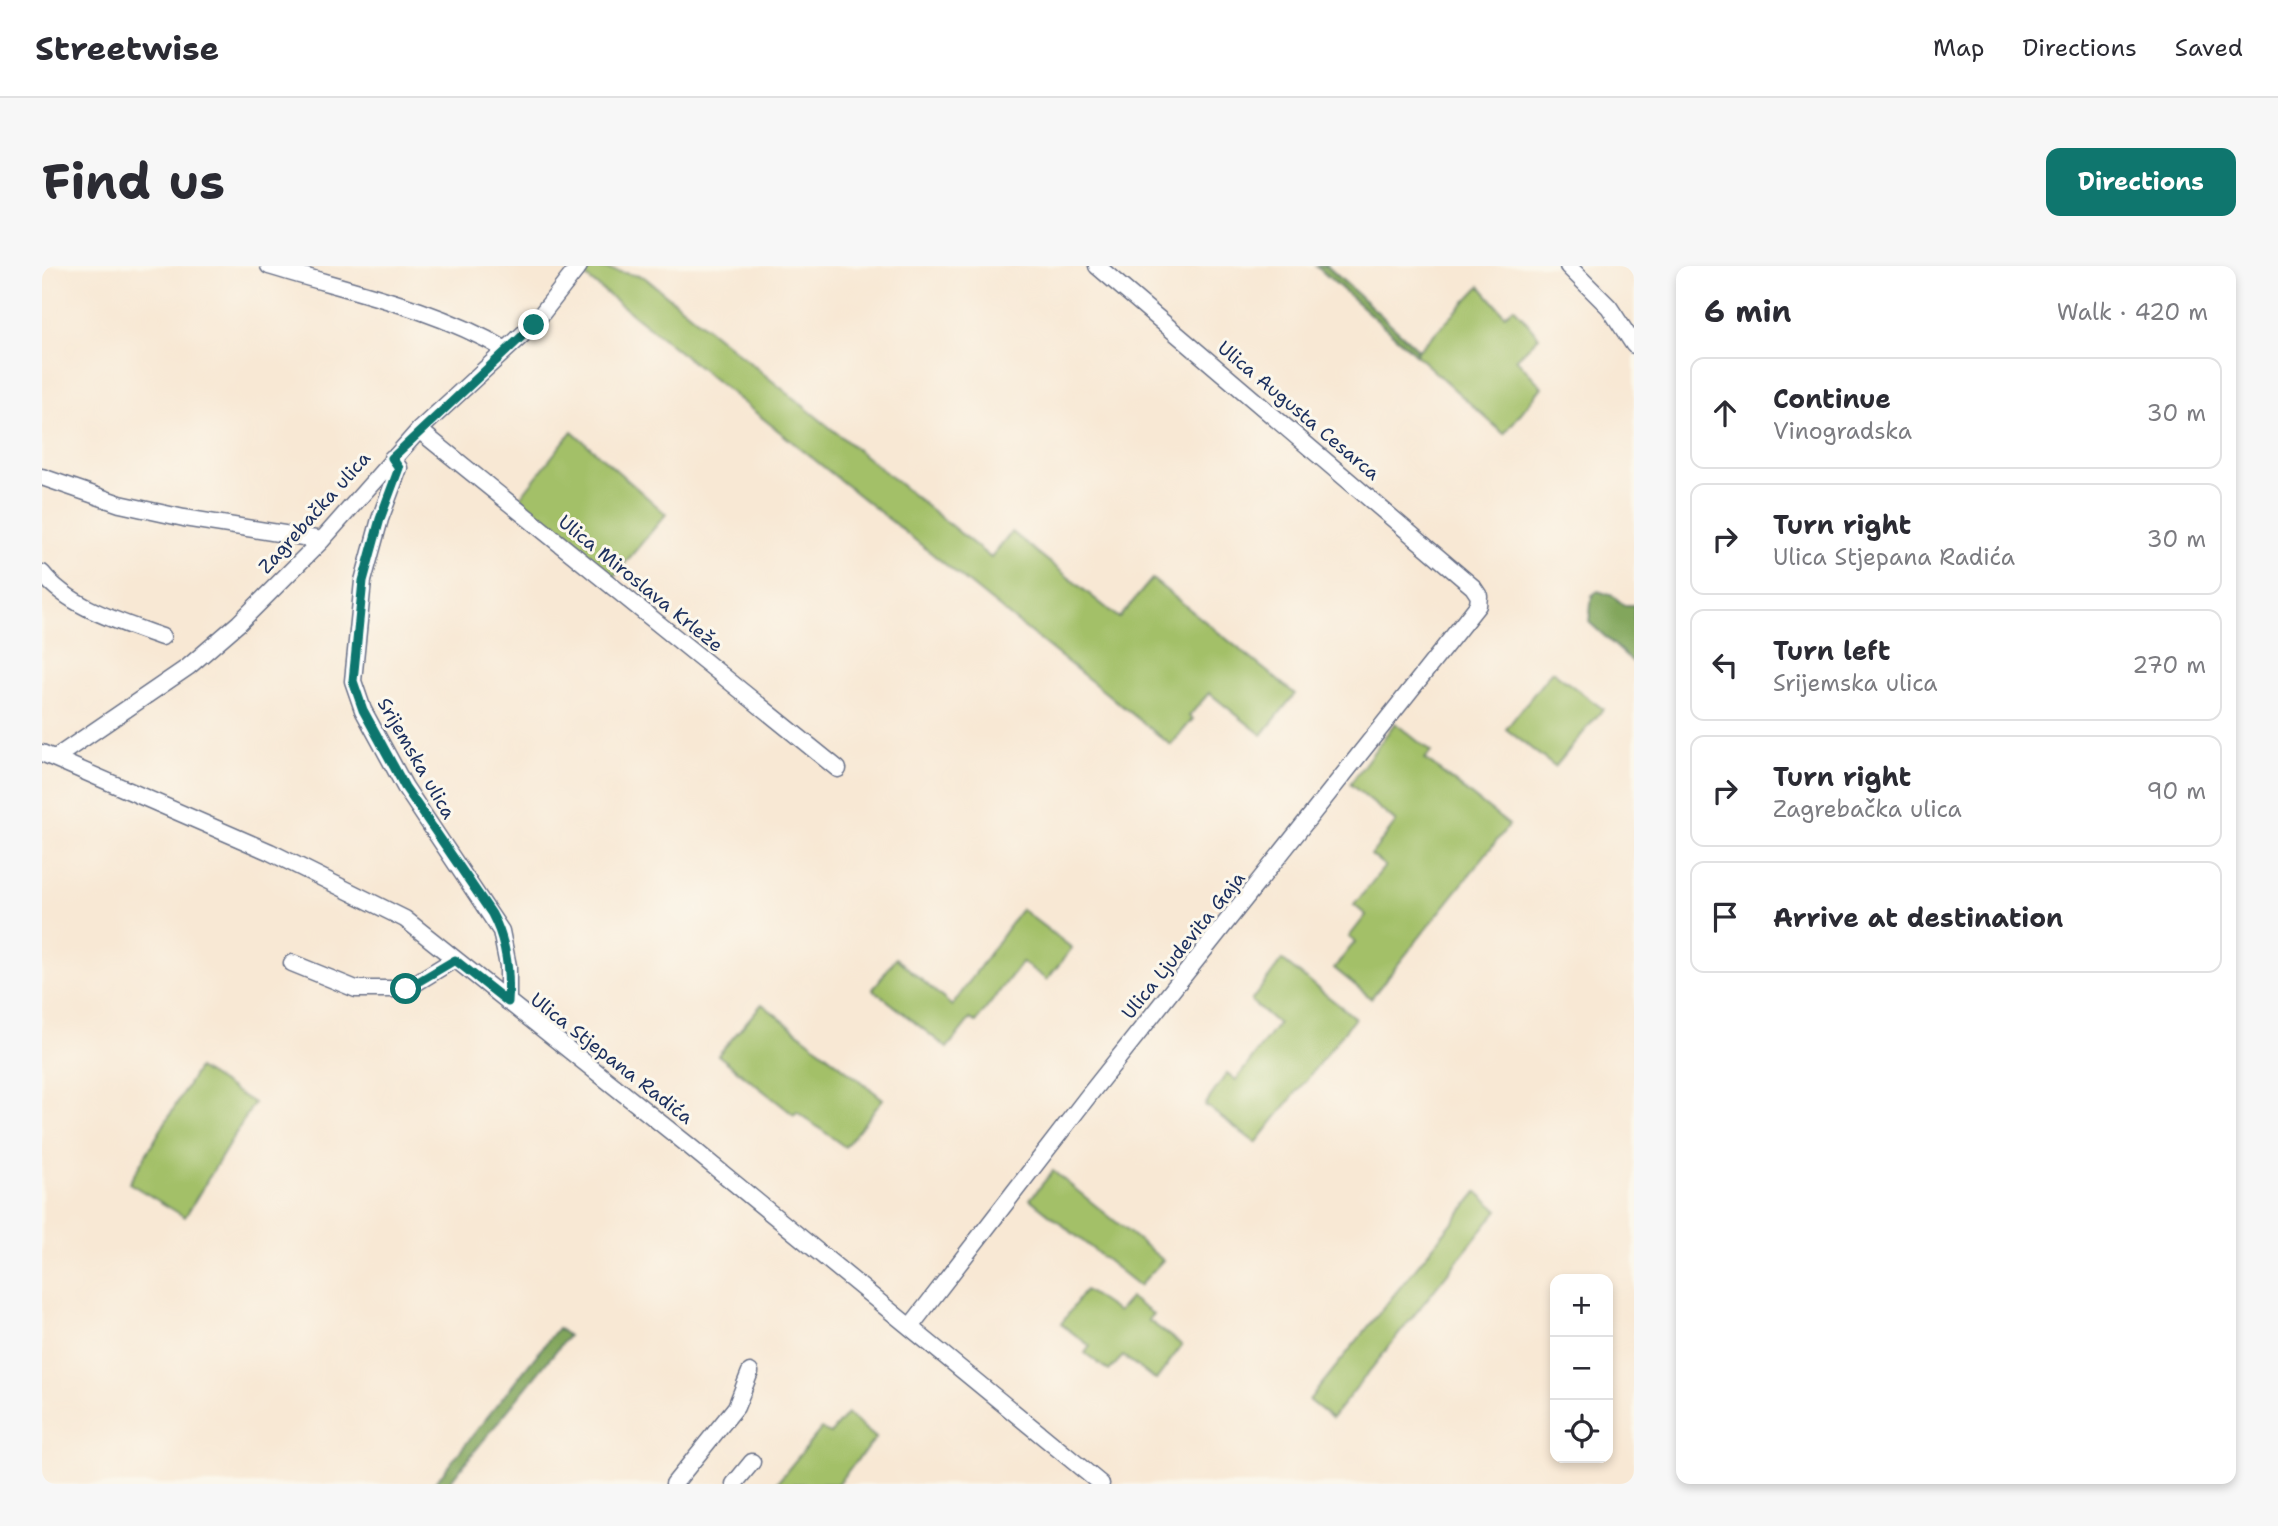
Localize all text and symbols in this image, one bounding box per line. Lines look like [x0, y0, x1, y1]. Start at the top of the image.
text: Streetwise [35, 26, 219, 71]
text: Map [1933, 32, 1984, 64]
text: Directions [2022, 32, 2137, 64]
text: Saved [2175, 32, 2243, 64]
button: Directions [2046, 148, 2236, 216]
text: Find us [42, 149, 225, 215]
text: 6 min [1704, 291, 1791, 332]
text: Walk · 420 m [2057, 297, 2208, 327]
route end [518, 309, 549, 340]
street label: Ulica Augusta Cesarca [1212, 335, 1385, 486]
text: Continue [1773, 381, 1891, 416]
icon: ahead [1706, 394, 1744, 432]
text: 30 m [2147, 398, 2206, 428]
text: Vinogradska [1773, 416, 1912, 446]
street label: Zagrebačka ulica [253, 446, 376, 579]
text: Turn right [1773, 507, 1911, 542]
street label: Ulica Miroslava Krleže [553, 509, 728, 658]
icon: right [1706, 520, 1744, 558]
text: 30 m [2147, 524, 2206, 554]
text: Ulica Stjepana Radića [1773, 542, 2015, 572]
text: Turn left [1773, 633, 1890, 668]
icon: left [1706, 646, 1744, 684]
text: 270 m [2132, 650, 2206, 680]
text: Srijemska ulica [1773, 668, 1938, 698]
street label: Srijemska ulica [372, 693, 461, 824]
text: Turn right [1773, 759, 1911, 794]
icon: right [1706, 772, 1744, 810]
text: 90 m [2146, 776, 2206, 806]
text: Zagrebačka ulica [1773, 794, 1962, 824]
street label: Ulica Ljudevita Gaja [1116, 866, 1251, 1024]
icon: arrive [1706, 898, 1744, 936]
text: Arrive at destination [1773, 900, 2063, 935]
route start [390, 973, 421, 1004]
street label: Ulica Stjepana Radića [525, 987, 698, 1130]
map controls [1550, 1274, 1613, 1463]
button: + [1550, 1274, 1613, 1337]
button: − [1550, 1337, 1613, 1400]
button: locate [1550, 1400, 1613, 1463]

